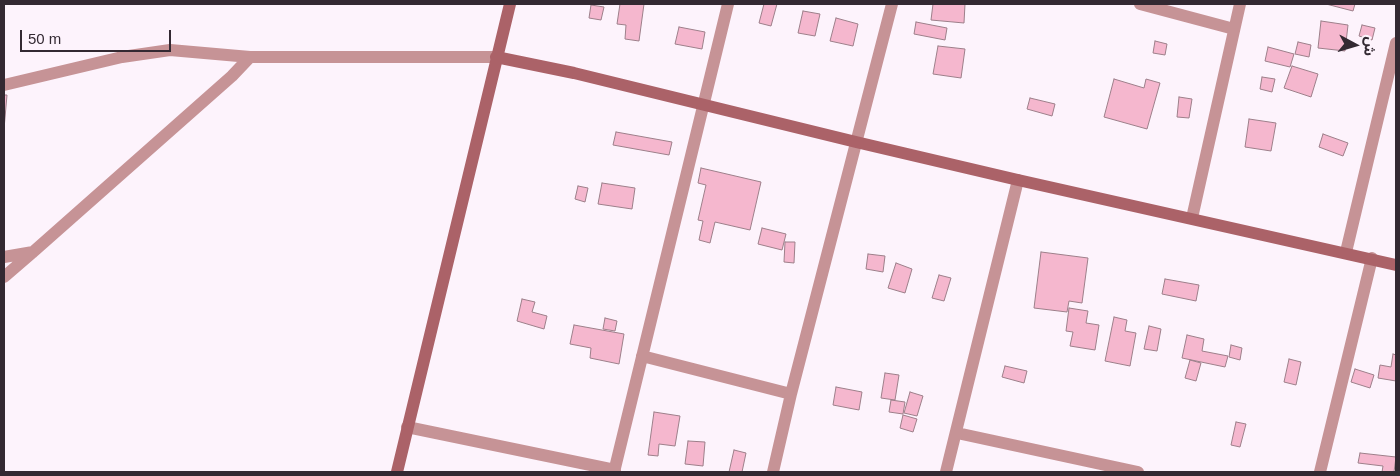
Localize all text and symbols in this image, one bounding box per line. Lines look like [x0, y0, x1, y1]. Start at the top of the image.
scale bar [22, 20, 174, 52]
north arrow [1330, 20, 1380, 70]
text: 50 m [28, 30, 61, 47]
text: ش [1361, 36, 1379, 57]

